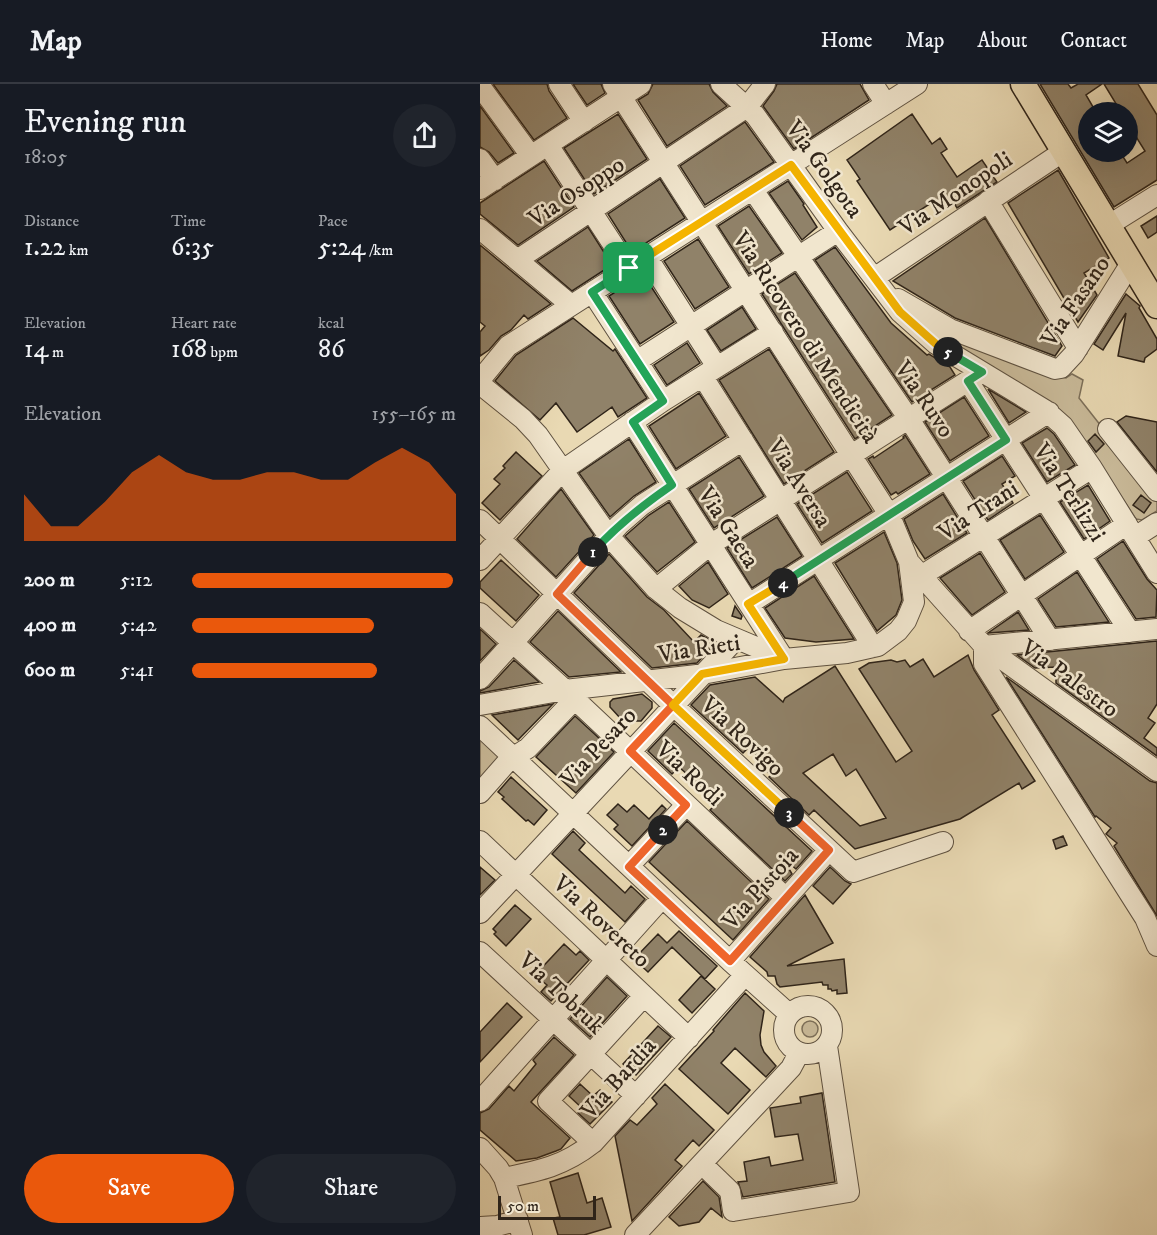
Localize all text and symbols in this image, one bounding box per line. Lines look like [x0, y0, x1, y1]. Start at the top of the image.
text: Map [30, 24, 82, 59]
text: Home [821, 28, 873, 54]
text: Map [906, 28, 944, 54]
text: About [977, 28, 1028, 54]
text: Contact [1061, 28, 1127, 54]
text: Evening run [24, 102, 186, 143]
map controls [1078, 102, 1138, 162]
button: layers [1078, 102, 1138, 162]
button: share [393, 104, 456, 167]
street label: Via Golgota [778, 114, 870, 225]
text: 18:05 [24, 145, 67, 170]
street label: Via Monopoli [892, 145, 1018, 243]
street label: Via Osoppo [522, 150, 630, 235]
text: Distance [24, 211, 79, 231]
text: Time [171, 211, 206, 231]
text: Pace [318, 211, 348, 231]
street label: Via Ricovero di Mendicità [725, 225, 885, 450]
text: 1.22 [24, 231, 65, 264]
text: 6:35 [171, 231, 214, 264]
text: 5:24 [318, 231, 365, 264]
text: km [65, 240, 89, 260]
text: /km [365, 240, 393, 260]
pin [603, 242, 654, 293]
street label: Via Fasano [1034, 250, 1117, 354]
icon: arrive [612, 251, 645, 284]
text: Elevation [24, 313, 86, 333]
text: Heart rate [171, 313, 237, 333]
text: kcal [318, 313, 344, 333]
text: 14 [24, 333, 49, 366]
text: 168 [171, 333, 207, 366]
text: 86 [318, 333, 345, 366]
pin: 5 [933, 337, 963, 367]
text: m [49, 342, 64, 362]
text: bpm [207, 342, 238, 362]
text: 5 [944, 342, 952, 362]
street label: Via Ruvo [887, 355, 961, 444]
text: Elevation [24, 402, 101, 427]
text: 155–165 m [371, 402, 456, 427]
street label: Via Aversa [760, 433, 839, 534]
street label: Via Terlizzi [1026, 437, 1112, 547]
street label: Via Trani [932, 474, 1025, 549]
street label: Via Gaeta [690, 480, 766, 575]
pin: 1 [578, 537, 608, 567]
text: 1 [590, 542, 596, 562]
text: 200 m [24, 568, 75, 593]
text: 5:12 [120, 568, 152, 593]
pin: 4 [768, 568, 798, 598]
text: 4 [778, 573, 788, 593]
text: 400 m [24, 613, 76, 638]
text: 5:42 [120, 613, 157, 638]
street label: Via Rieti [655, 628, 742, 670]
street label: Via Palestro [1014, 633, 1124, 724]
text: 600 m [24, 658, 75, 683]
text: 5:41 [120, 658, 154, 683]
street label: Via Rovigo [693, 690, 791, 783]
street label: Via Pesaro [553, 701, 643, 795]
street label: Via Rodi [648, 734, 730, 813]
pin: 3 [774, 798, 804, 828]
text: 3 [786, 803, 792, 823]
pin: 2 [648, 815, 678, 845]
text: 2 [659, 820, 667, 840]
street label: Via Pistoia [715, 841, 806, 937]
street label: Via Rovereto [545, 868, 656, 975]
street label: Via Tobruk [511, 945, 611, 1041]
street label: Via Bardia [574, 1031, 664, 1126]
button: Save [24, 1154, 234, 1223]
button: Share [246, 1154, 456, 1223]
scale bar [498, 1193, 596, 1220]
text: 50 m [507, 1196, 539, 1216]

